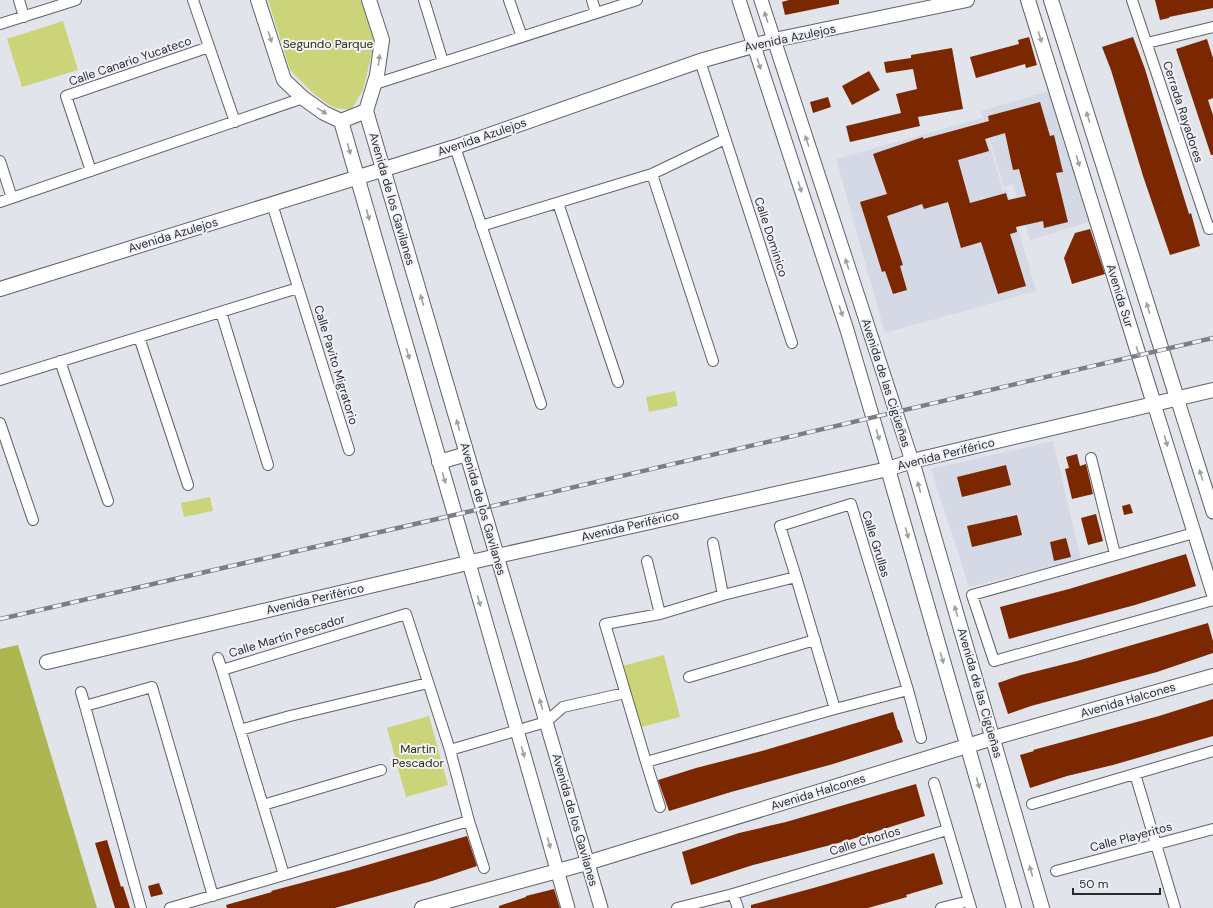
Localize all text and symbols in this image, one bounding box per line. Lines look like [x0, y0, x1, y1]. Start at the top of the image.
one-way arrow [763, 11, 769, 23]
street label: Avenida Azulejos [743, 20, 837, 56]
one-way arrow [267, 31, 273, 43]
street label: Calle Canario Yucateco [67, 32, 193, 90]
one-way arrow [1037, 32, 1043, 44]
park label: Segundo Parque [283, 36, 374, 52]
one-way arrow [376, 54, 382, 66]
one-way arrow [757, 58, 763, 70]
street label: Cerrada Rayadores [1159, 59, 1207, 165]
one-way arrow [317, 107, 327, 115]
one-way arrow [1085, 111, 1091, 123]
street label: Avenida Azulejos [435, 114, 529, 160]
street label: Avenida de los Gavilanes [365, 131, 419, 267]
one-way arrow [804, 135, 810, 147]
one-way arrow [346, 144, 352, 156]
one-way arrow [1075, 156, 1081, 168]
one-way arrow [797, 181, 803, 193]
street label: Calle Dominico [751, 195, 791, 279]
one-way arrow [365, 209, 371, 221]
street label: Avenida Azulejos [126, 214, 220, 256]
one-way arrow [844, 258, 850, 270]
street label: Avenida Sur [1103, 262, 1137, 330]
one-way arrow [419, 294, 425, 306]
one-way arrow [1145, 301, 1151, 313]
street label: Calle Pavito Migratorio [310, 303, 362, 427]
one-way arrow [838, 305, 844, 317]
street label: Avenida de las Cigüeñas [858, 317, 914, 449]
one-way arrow [1135, 347, 1141, 359]
one-way arrow [405, 348, 411, 360]
one-way arrow [455, 418, 461, 430]
one-way arrow [875, 429, 881, 441]
street label: Avenida Periférico [896, 434, 996, 474]
one-way arrow [1163, 435, 1169, 447]
street label: Avenida de los Gavilanes [456, 441, 510, 577]
one-way arrow [1198, 468, 1204, 480]
one-way arrow [441, 473, 447, 485]
one-way arrow [916, 480, 922, 492]
street label: Avenida Periférico [580, 507, 680, 545]
street label: Calle Grullas [858, 509, 894, 579]
one-way arrow [904, 528, 910, 540]
street label: Avenida Periférico [265, 580, 365, 618]
one-way arrow [476, 595, 482, 607]
one-way arrow [953, 605, 959, 617]
street label: Calle Martín Pescador [227, 611, 348, 661]
street label: Avenida de las Cigüeñas [954, 626, 1006, 760]
one-way arrow [939, 653, 945, 665]
street label: Avenida Halcones [1079, 679, 1177, 721]
one-way arrow [538, 698, 544, 710]
park label: Martin Pescador [392, 741, 445, 771]
one-way arrow [520, 747, 526, 759]
street label: Avenida de los Gavilanes [548, 752, 602, 888]
street label: Avenida Halcones [769, 770, 867, 814]
one-way arrow [975, 778, 981, 790]
street label: Calle Playeritos [1088, 818, 1174, 856]
street label: Calle Chorlos [828, 823, 902, 859]
one-way arrow [547, 837, 553, 849]
one-way arrow [1028, 864, 1034, 876]
scale bar [1073, 870, 1160, 896]
text: 50 m [1079, 876, 1108, 892]

